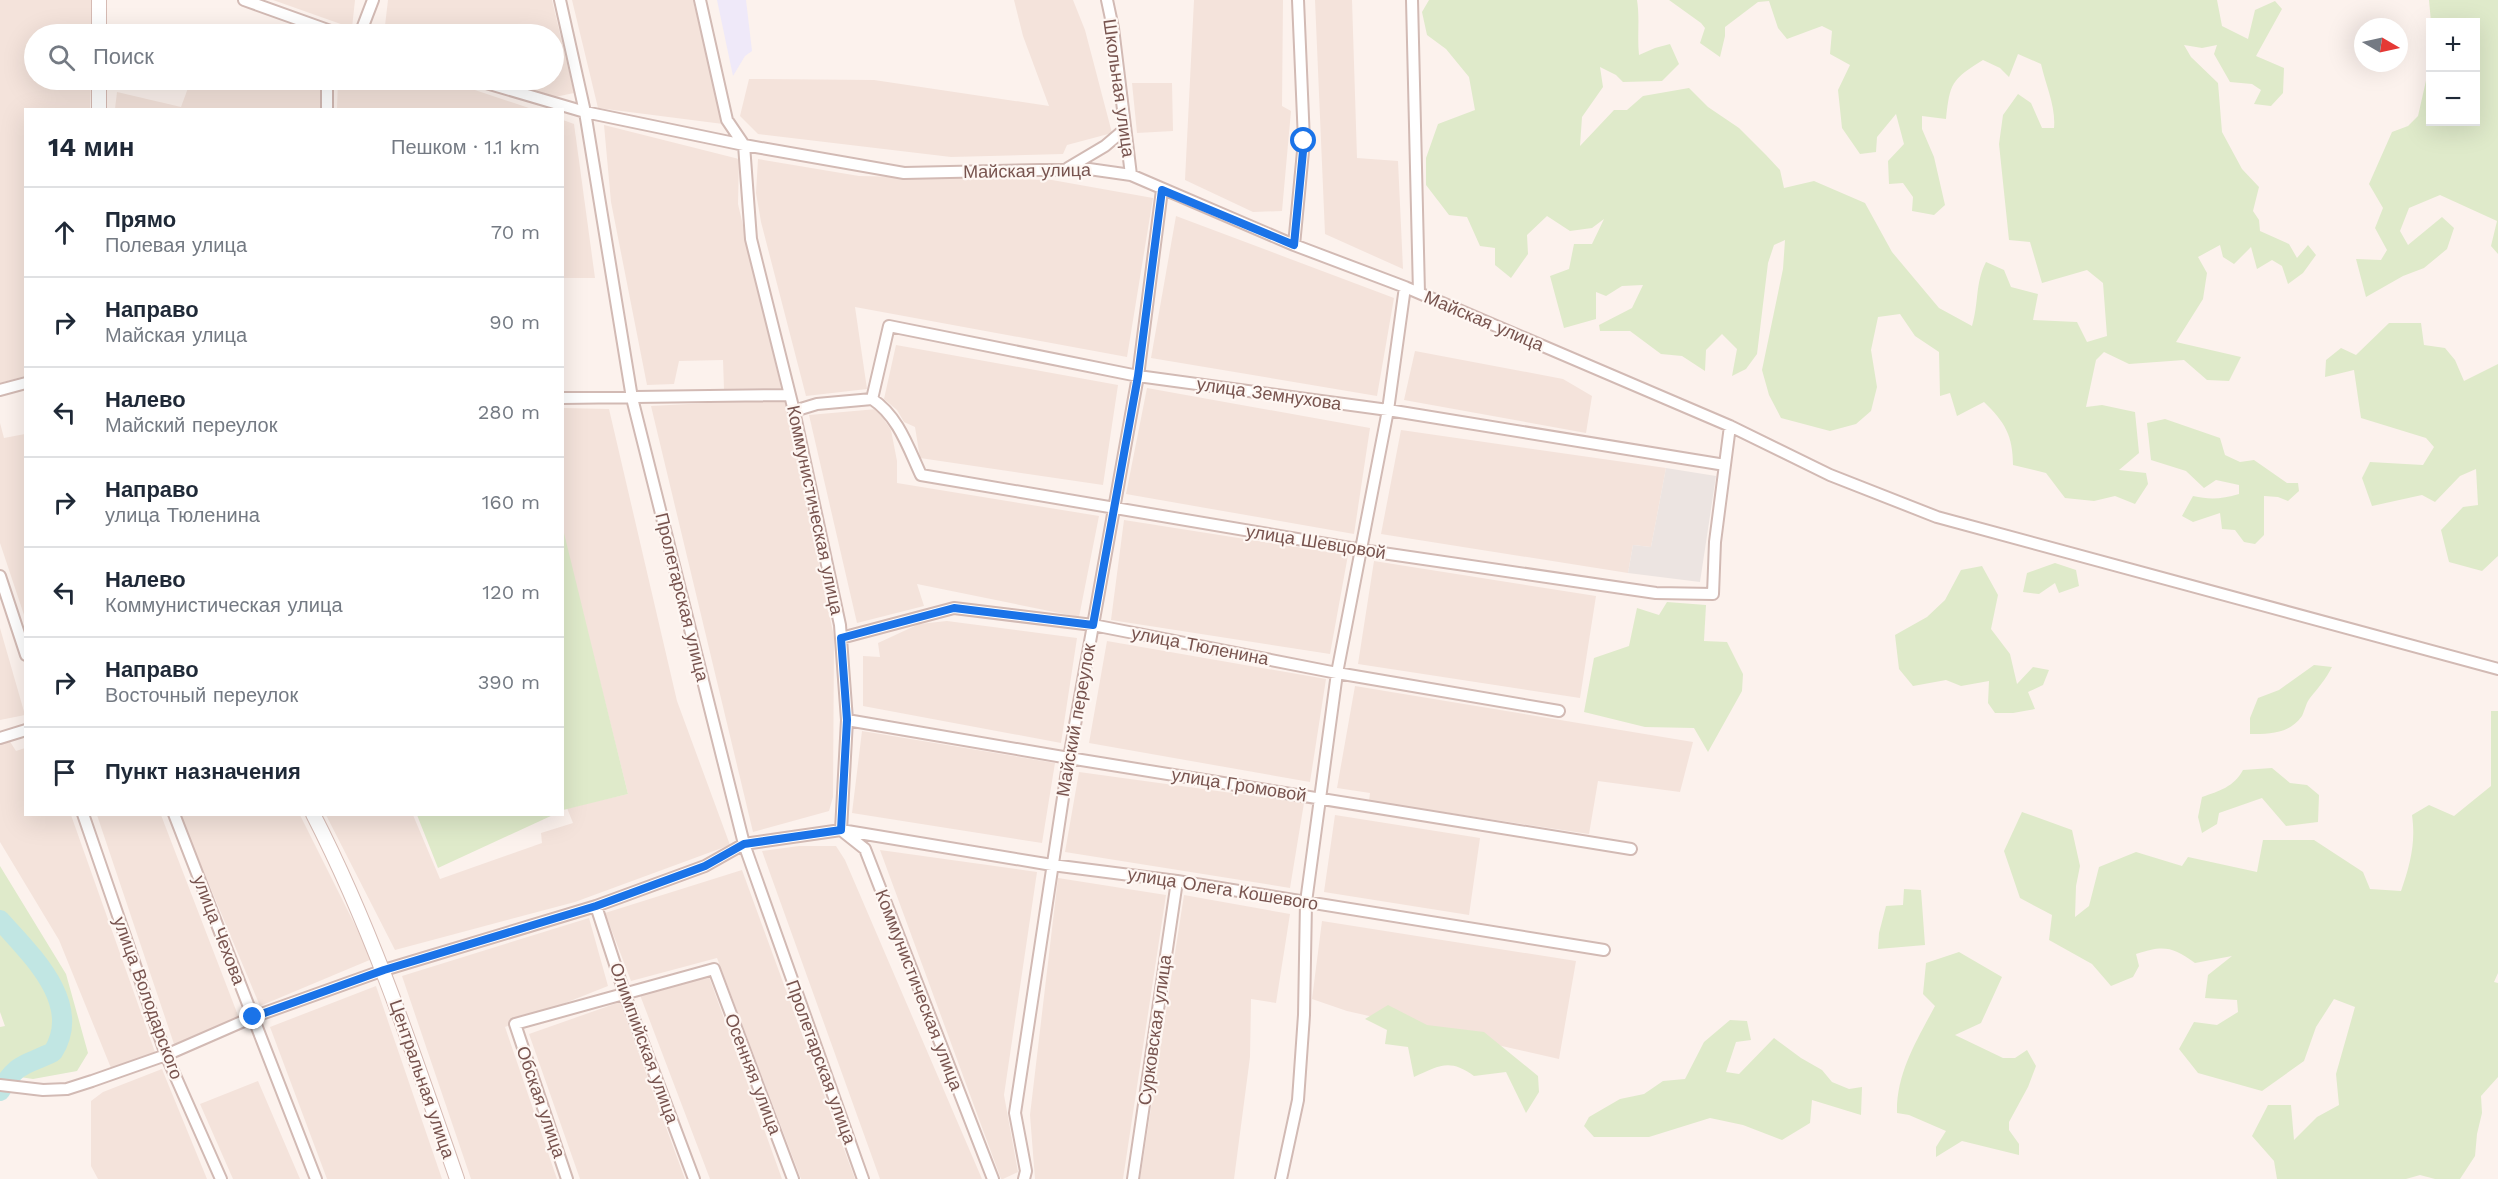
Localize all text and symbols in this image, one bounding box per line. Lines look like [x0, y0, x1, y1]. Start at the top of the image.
street label: Школьная улица [1099, 17, 1140, 159]
north arrow [2354, 18, 2408, 72]
map controls [2426, 18, 2480, 126]
button: + [2426, 18, 2480, 72]
search box [24, 24, 564, 90]
icon: search [45, 41, 78, 74]
text: Поиск [93, 44, 154, 69]
button: − [2426, 72, 2480, 126]
route start [1290, 127, 1316, 153]
text: 14 мин [48, 132, 134, 162]
text: Пешком · 1.1 km [391, 135, 540, 159]
street label: Майская улица [963, 159, 1092, 182]
text: Прямо [105, 207, 176, 232]
icon: ahead [48, 216, 81, 249]
text: 70 m [491, 220, 540, 244]
text: Полевая улица [105, 233, 247, 257]
street label: Майская улица [1421, 286, 1548, 356]
text: Направо [105, 297, 199, 322]
icon: right [48, 306, 81, 339]
text: 90 m [489, 310, 540, 334]
text: Майская улица [105, 323, 247, 347]
street label: улица Земнухова [1195, 373, 1344, 414]
text: Налево [105, 387, 186, 412]
icon: left [48, 396, 81, 429]
text: 280 m [478, 400, 540, 424]
street label: Коммунистическая улица [783, 403, 848, 618]
text: Майский переулок [105, 413, 277, 437]
text: Направо [105, 477, 199, 502]
icon: right [48, 486, 81, 519]
text: 160 m [482, 490, 540, 514]
text: улица Тюленина [105, 503, 260, 527]
street label: Пролетарская улица [651, 510, 714, 684]
street label: улица Шевцовой [1245, 520, 1387, 563]
text: Налево [105, 567, 186, 592]
icon: left [48, 576, 81, 609]
text: 120 m [482, 580, 540, 604]
text: Коммунистическая улица [105, 593, 343, 617]
street label: улица Тюленина [1130, 622, 1271, 669]
street label: Майский переулок [1052, 642, 1099, 798]
text: Направо [105, 657, 199, 682]
icon: right [48, 666, 81, 699]
text: 390 m [478, 670, 540, 694]
text: Восточный переулок [105, 683, 298, 707]
icon: arrive [48, 756, 81, 789]
text: Пункт назначения [105, 759, 301, 784]
street label: улица Громовой [1170, 763, 1308, 806]
street label: улица Олега Кошевого [1126, 863, 1320, 914]
street label: улица Чехова [189, 872, 250, 988]
street label: Коммунистическая улица [871, 886, 968, 1094]
street label: улица Володарского [109, 914, 188, 1082]
street label: Сурковская улица [1134, 952, 1176, 1107]
street label: Олимпийская улица [606, 960, 684, 1127]
street label: Пролетарская улица [782, 977, 861, 1148]
street label: Центральная улица [385, 997, 460, 1162]
route end [239, 1003, 265, 1029]
street label: Осенняя улица [721, 1010, 787, 1138]
street label: Обская улица [513, 1043, 571, 1161]

